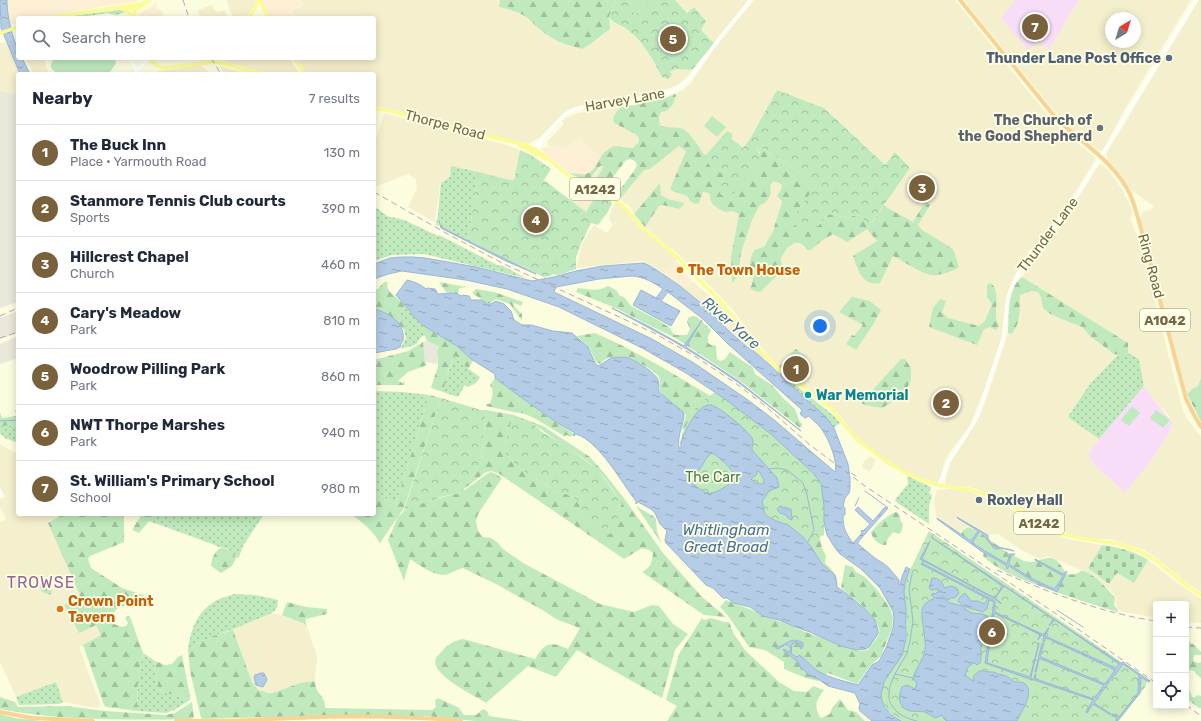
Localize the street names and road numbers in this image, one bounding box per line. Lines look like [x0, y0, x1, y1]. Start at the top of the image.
street label: Harvey Lane [584, 85, 666, 115]
street label: Thorpe Road [403, 106, 487, 144]
road number: A1242 [570, 178, 620, 200]
street label: Thunder Lane [1014, 194, 1082, 276]
street label: Ring Road [1134, 232, 1168, 300]
road number: A1042 [1140, 309, 1190, 331]
road number: A1242 [1014, 512, 1064, 534]

